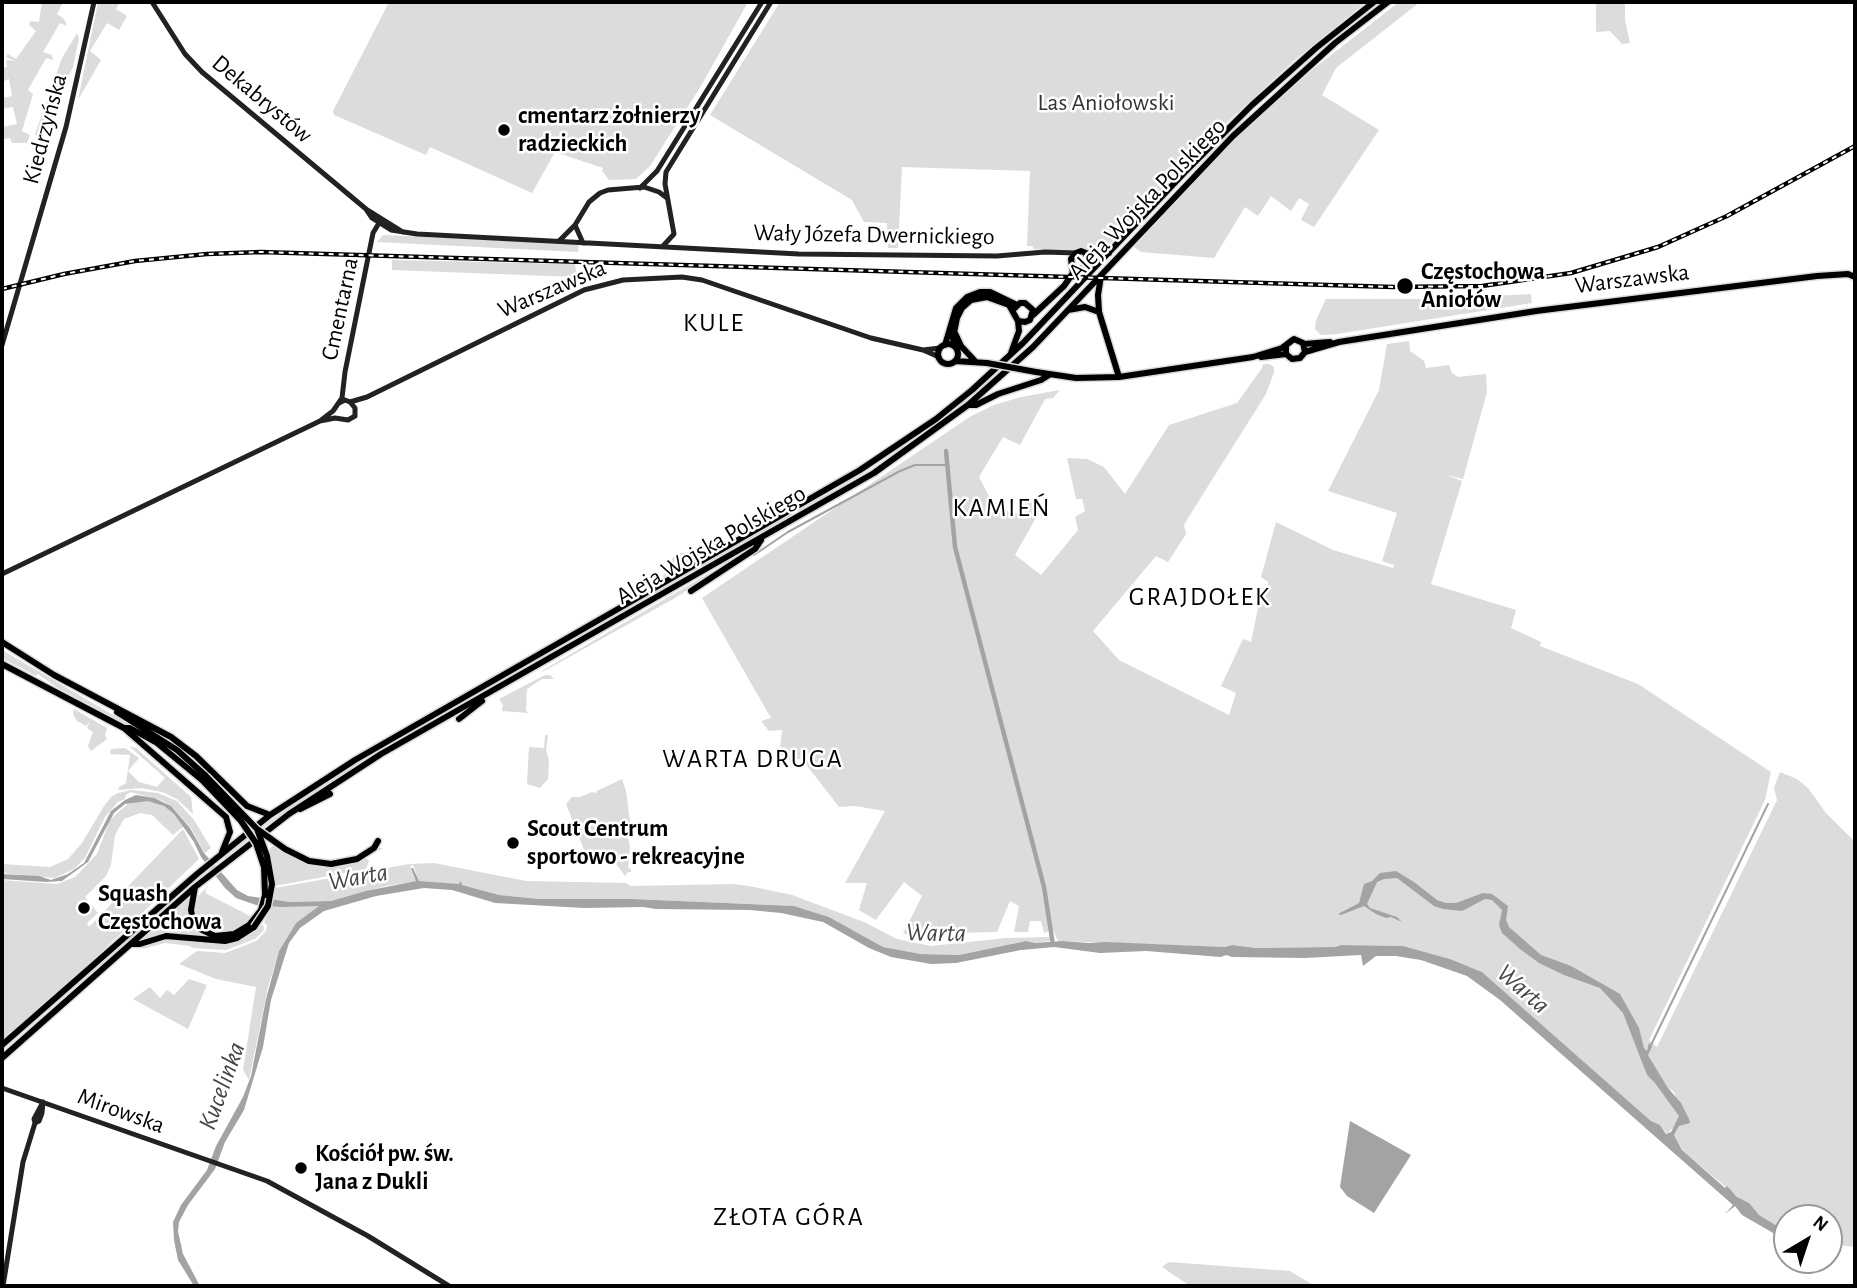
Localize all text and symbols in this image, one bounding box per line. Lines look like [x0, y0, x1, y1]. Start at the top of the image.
street label: Dekabrystów [206, 49, 318, 149]
street label: Kiedrzyńska [16, 71, 74, 187]
park label: Las Aniołowski [1037, 89, 1175, 117]
place label: cmentarz żołnierzy radzieckich [518, 102, 700, 158]
street label: Aleja Wojska Polskiego [1062, 112, 1232, 286]
marker: cmentarz żołnierzy radzieckich [496, 122, 512, 138]
street label: Wały Józefa Dwernickiego [753, 218, 995, 252]
street label: Warszawska [493, 253, 611, 325]
street label: Cmentarna [315, 255, 365, 363]
place label: Częstochowa Aniołów [1421, 258, 1545, 314]
street label: Warszawska [1573, 258, 1691, 300]
marker: Częstochowa Aniołów [1395, 276, 1415, 296]
district label: KULE [684, 307, 744, 339]
street label: Aleja Wojska Polskiego [611, 479, 811, 611]
district label: KAMIEŃ [953, 492, 1051, 524]
district label: GRAJDOŁEK [1130, 581, 1270, 613]
district label: WARTA DRUGA [664, 743, 842, 775]
place label: Scout Centrum sportowo - rekreacyjne [527, 815, 745, 871]
marker: Scout Centrum sportowo - rekreacyjne [505, 835, 521, 851]
water label: Warta [326, 856, 390, 898]
place label: Squash Częstochowa [98, 880, 222, 936]
marker: Squash Częstochowa [76, 900, 92, 916]
water label: Warta [906, 917, 966, 949]
water label: Warta [1490, 957, 1556, 1021]
water label: Kucelinka [192, 1038, 252, 1134]
street label: Mirowska [74, 1082, 168, 1140]
place label: Kościół pw. św. Jana z Dukli [315, 1140, 454, 1196]
marker: Kościół pw. św. Jana z Dukli [293, 1160, 309, 1176]
district label: ZŁOTA GÓRA [714, 1201, 864, 1233]
north arrow [1773, 1204, 1843, 1274]
text: N [1809, 1212, 1831, 1235]

